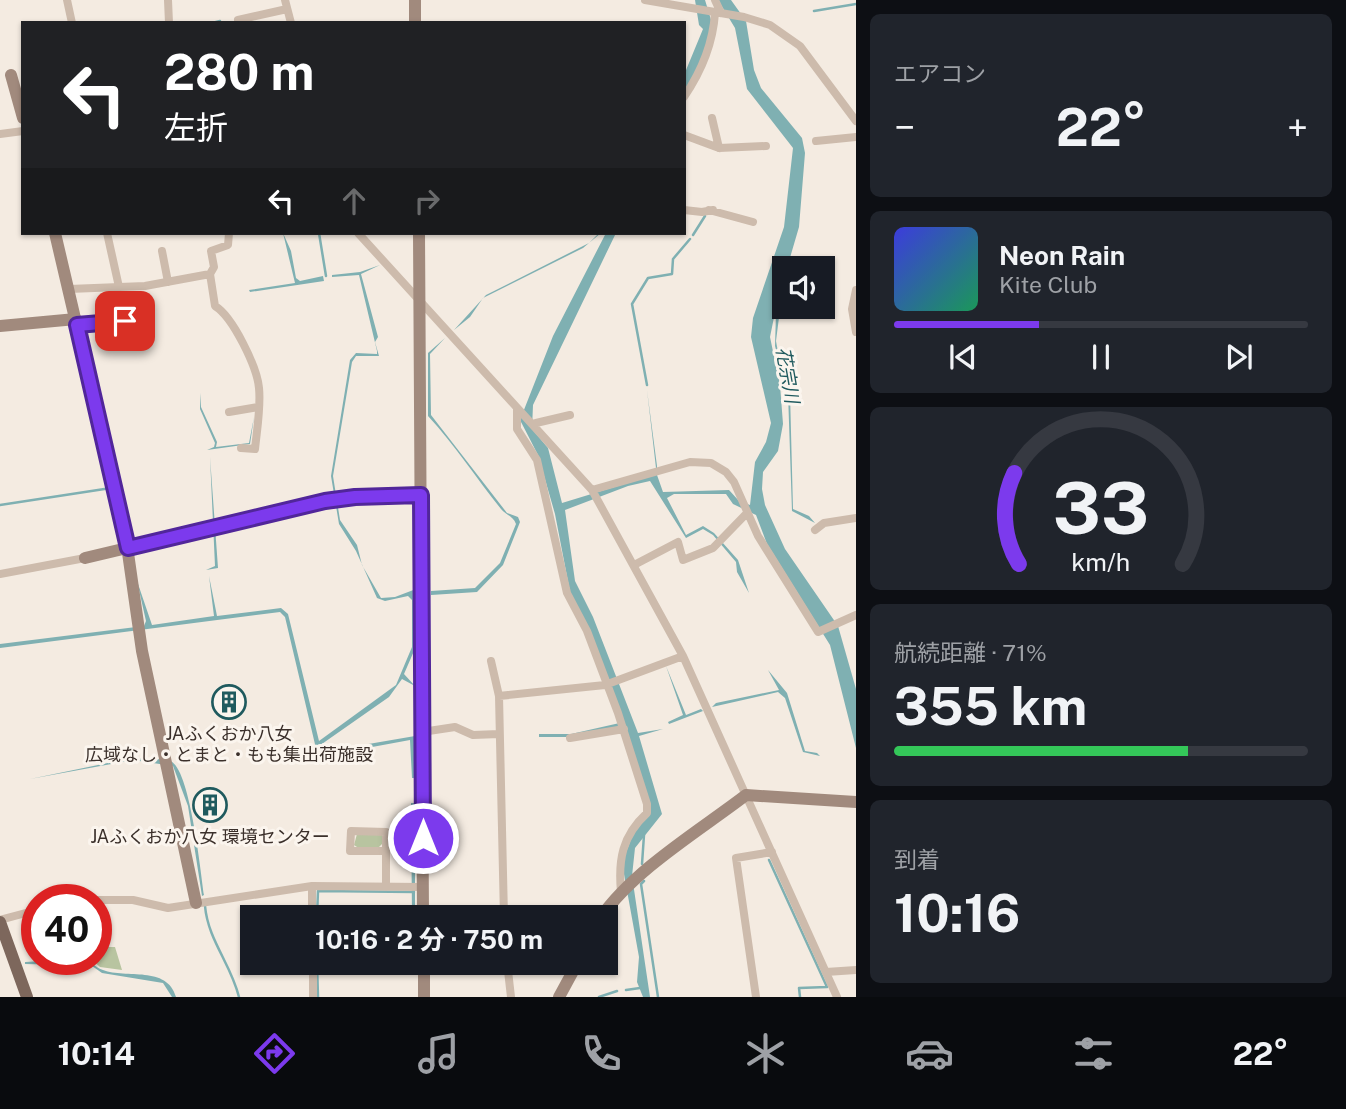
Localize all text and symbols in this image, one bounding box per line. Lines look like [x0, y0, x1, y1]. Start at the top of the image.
text: 280 m [164, 43, 314, 101]
icon: left [49, 49, 140, 140]
text: エアコン [894, 60, 986, 87]
text: 22° [1056, 97, 1146, 158]
text: − [894, 105, 915, 150]
text: + [1287, 105, 1308, 150]
text: 左折 [164, 109, 228, 146]
icon: left [262, 182, 300, 220]
icon: ahead [335, 182, 373, 220]
icon: right [408, 182, 446, 220]
text: Neon Rain [999, 240, 1125, 271]
map controls [772, 256, 835, 319]
button: sound [772, 256, 835, 319]
text: Kite Club [999, 271, 1097, 298]
pin [95, 291, 155, 351]
icon: arrive [106, 302, 144, 340]
icon: previous [944, 338, 982, 376]
icon: pause [1082, 338, 1120, 376]
icon: next [1220, 338, 1258, 376]
water label: 花宗川 [772, 345, 804, 407]
text: 33 [1053, 466, 1149, 551]
text: km/h [1072, 547, 1130, 577]
text: 航続距離 · 71% [894, 639, 1047, 666]
text: 355 km [894, 676, 1087, 737]
building icon: JAふくおか八女 広域なし・とまと・もも集出荷施設 [210, 683, 248, 721]
place label: JAふくおか八女 広域なし・とまと・もも集出荷施設 [85, 723, 373, 765]
building icon: JAふくおか八女 環境センター [191, 786, 229, 824]
position arrow [386, 801, 460, 875]
place label: JAふくおか八女 環境センター [90, 826, 330, 847]
text: 到着 [894, 846, 940, 873]
text: 10:16 [894, 883, 1020, 944]
speed limit sign: 40 [21, 884, 112, 975]
text: 10:16 · 2 分 · 750 m [315, 924, 543, 955]
icon: directions [250, 1029, 299, 1078]
icon: music [414, 1029, 463, 1078]
icon: phone [577, 1029, 626, 1078]
icon: climate [741, 1029, 790, 1078]
icon: car [905, 1029, 954, 1078]
icon: filters [1069, 1029, 1118, 1078]
text: 10:14 [57, 1035, 135, 1072]
text: 22° [1233, 1035, 1289, 1072]

